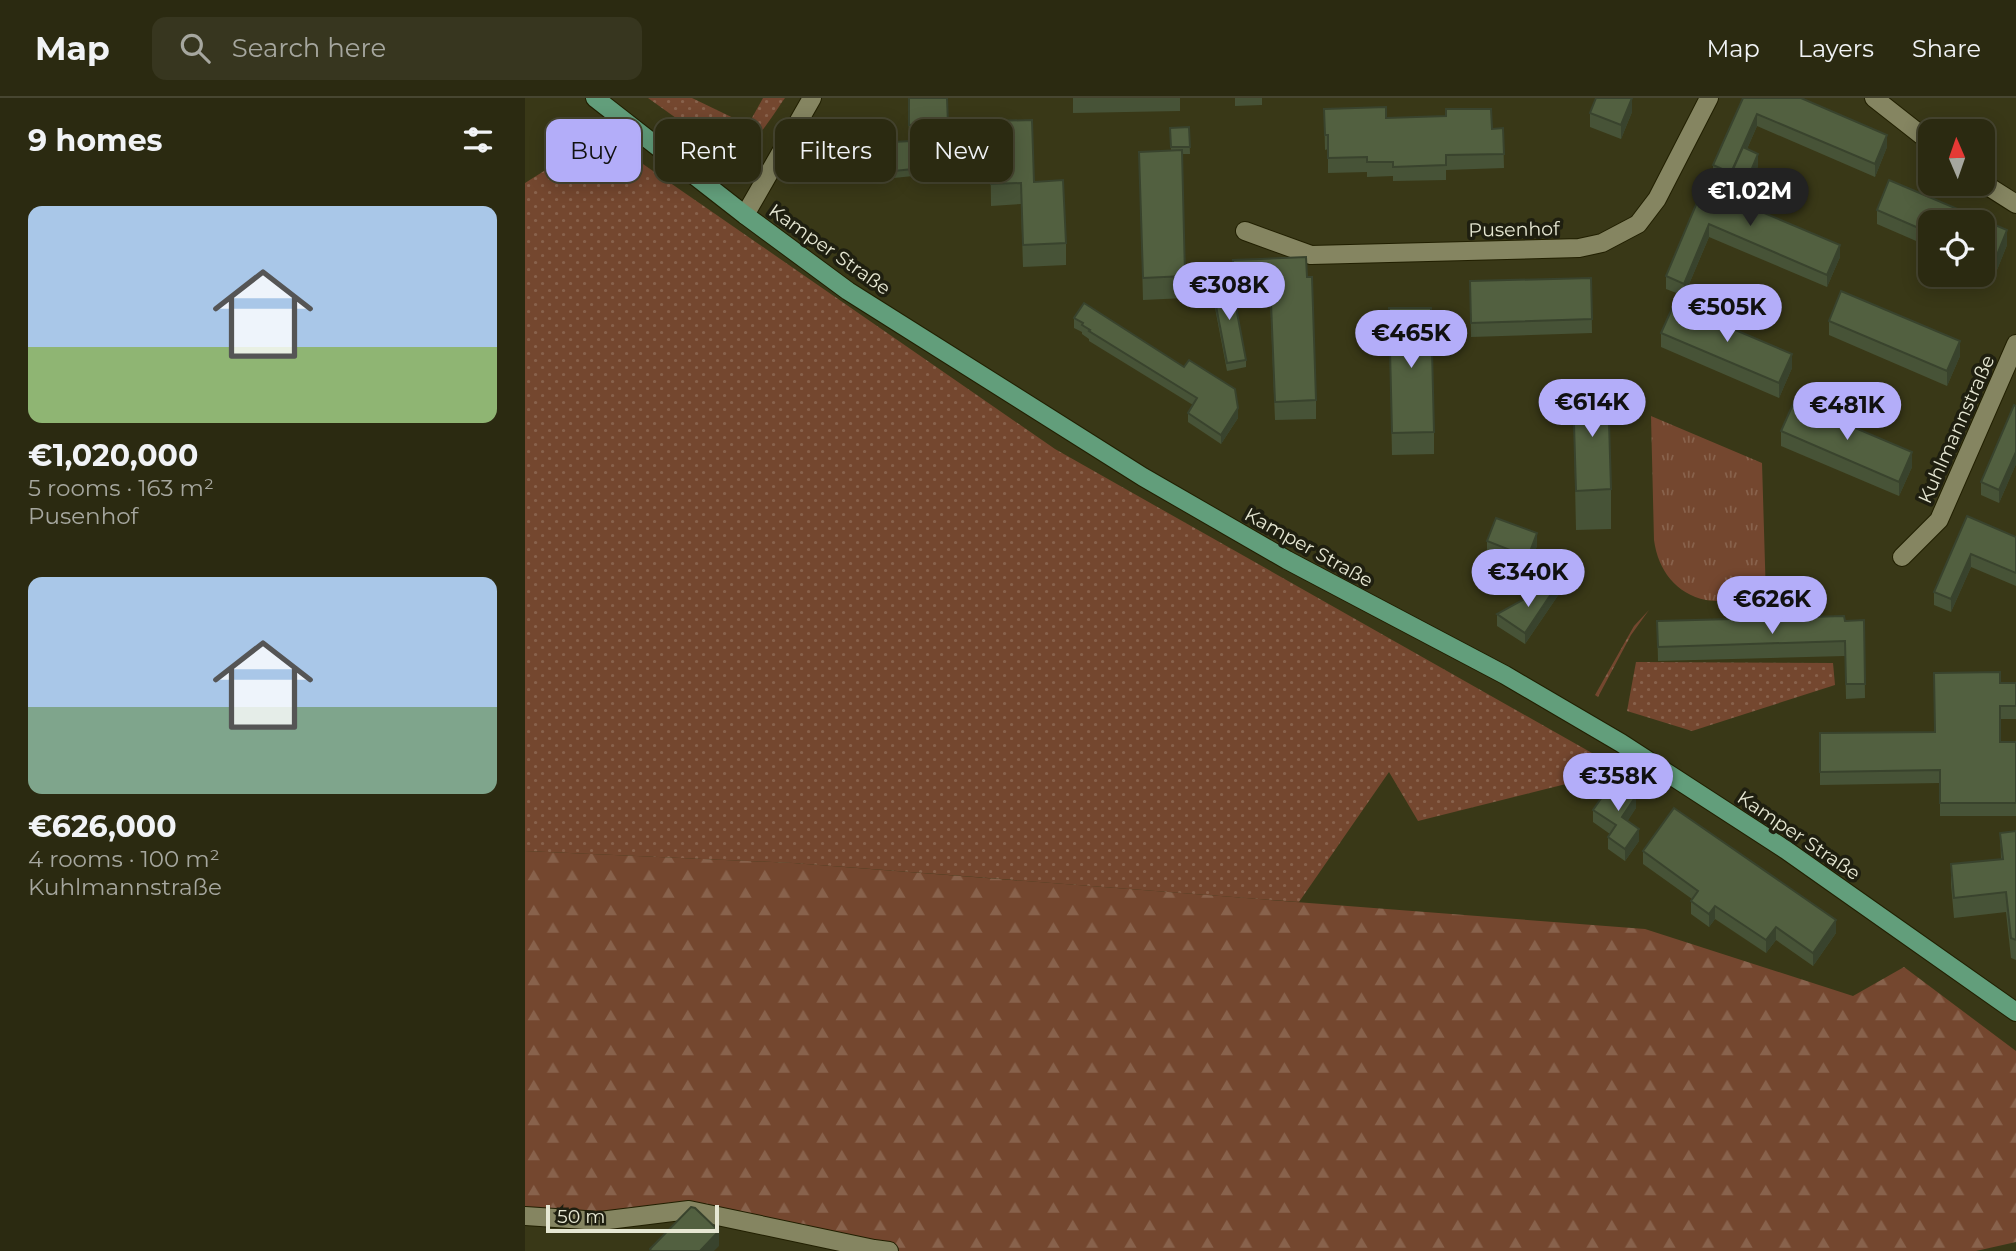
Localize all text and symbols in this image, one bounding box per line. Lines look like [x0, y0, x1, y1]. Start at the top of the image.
search box [152, 17, 642, 80]
text: Map [35, 28, 110, 68]
icon: search [176, 29, 214, 67]
text: Search here [232, 32, 386, 64]
text: Map [1706, 34, 1760, 63]
text: Layers [1798, 34, 1874, 63]
text: Share [1912, 34, 1981, 63]
chip: Buy [546, 119, 641, 182]
chip: Rent [655, 119, 761, 182]
chip: Filters [775, 119, 896, 182]
chip: New [910, 119, 1013, 182]
north arrow [1918, 119, 1995, 196]
map controls [1918, 119, 1995, 287]
icon: filters [459, 121, 497, 159]
text: 9 homes [28, 122, 163, 159]
pin: €1.02M [1693, 169, 1807, 228]
text: €1.02M [1708, 177, 1792, 205]
street label: Kamper Straße [764, 199, 895, 300]
button: locate [1918, 210, 1995, 287]
street label: Pusenhof [1468, 217, 1561, 242]
icon: home [200, 251, 326, 377]
pin: €308K [1180, 262, 1278, 322]
text: €308K [1189, 271, 1269, 299]
pin: €505K [1678, 285, 1776, 344]
text: €505K [1688, 293, 1766, 321]
pin: €465K [1362, 310, 1460, 370]
text: €465K [1371, 319, 1451, 347]
street label: Kuhlmannstraße [1913, 351, 2000, 507]
pin: €614K [1543, 380, 1641, 439]
pin: €481K [1798, 382, 1896, 442]
text: €614K [1555, 388, 1629, 416]
text: €481K [1809, 391, 1885, 419]
text: €1,020,000 [28, 437, 198, 474]
text: 5 rooms · 163 m² [28, 474, 214, 502]
text: Pusenhof [28, 502, 138, 530]
street label: Kamper Straße [1241, 503, 1377, 592]
pin: €340K [1479, 550, 1577, 609]
text: €340K [1488, 558, 1568, 586]
pin: €626K [1723, 576, 1821, 636]
text: €626K [1733, 585, 1811, 613]
icon: home [200, 622, 326, 748]
pin: €358K [1569, 754, 1667, 813]
text: €358K [1579, 762, 1657, 790]
street label: Kamper Straße [1733, 786, 1865, 885]
text: €626,000 [28, 808, 177, 845]
text: 4 rooms · 100 m² [28, 845, 220, 873]
text: Kuhlmannstraße [28, 873, 222, 901]
scale bar [546, 1202, 719, 1234]
text: 50 m [557, 1205, 605, 1228]

